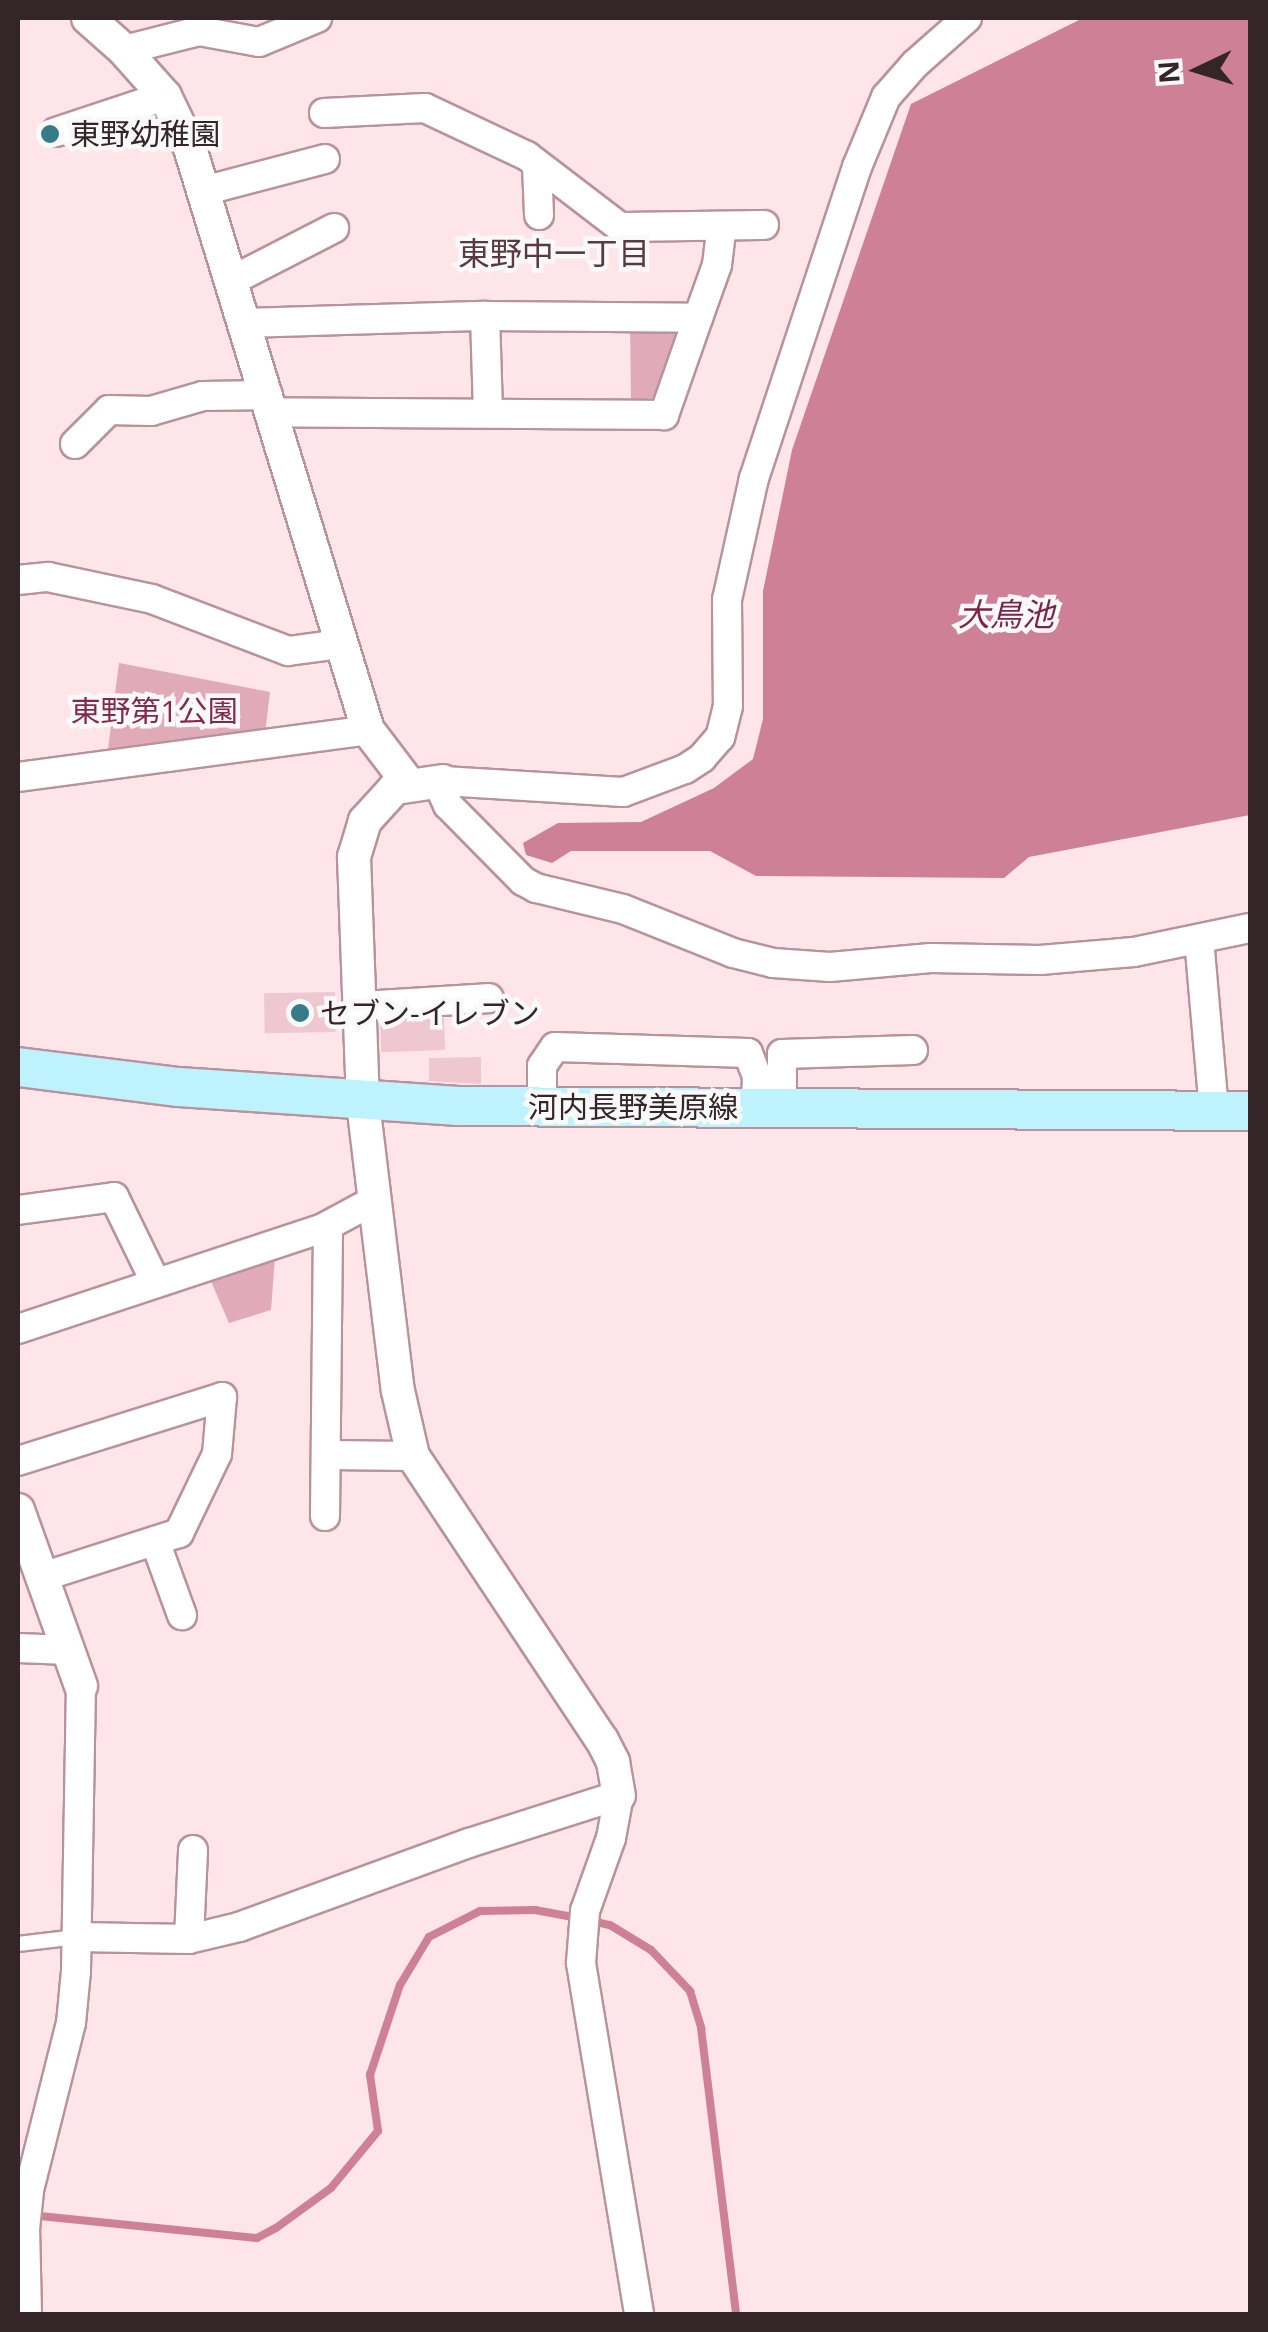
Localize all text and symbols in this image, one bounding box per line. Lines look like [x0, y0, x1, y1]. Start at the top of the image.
north arrow [1148, 20, 1248, 120]
text: N [1148, 59, 1188, 85]
place label: 東野幼稚園 [70, 116, 220, 152]
marker: 東野幼稚園 [39, 123, 61, 145]
district label: 東野中一丁目 [458, 234, 650, 272]
water label: 大鳥池 [958, 595, 1054, 633]
park label: 東野第1公園 [70, 693, 238, 729]
place label: セブン-イレブン [320, 995, 540, 1031]
marker: セブン-イレブン [289, 1002, 311, 1024]
street label: 河内長野美原線 [528, 1089, 738, 1125]

